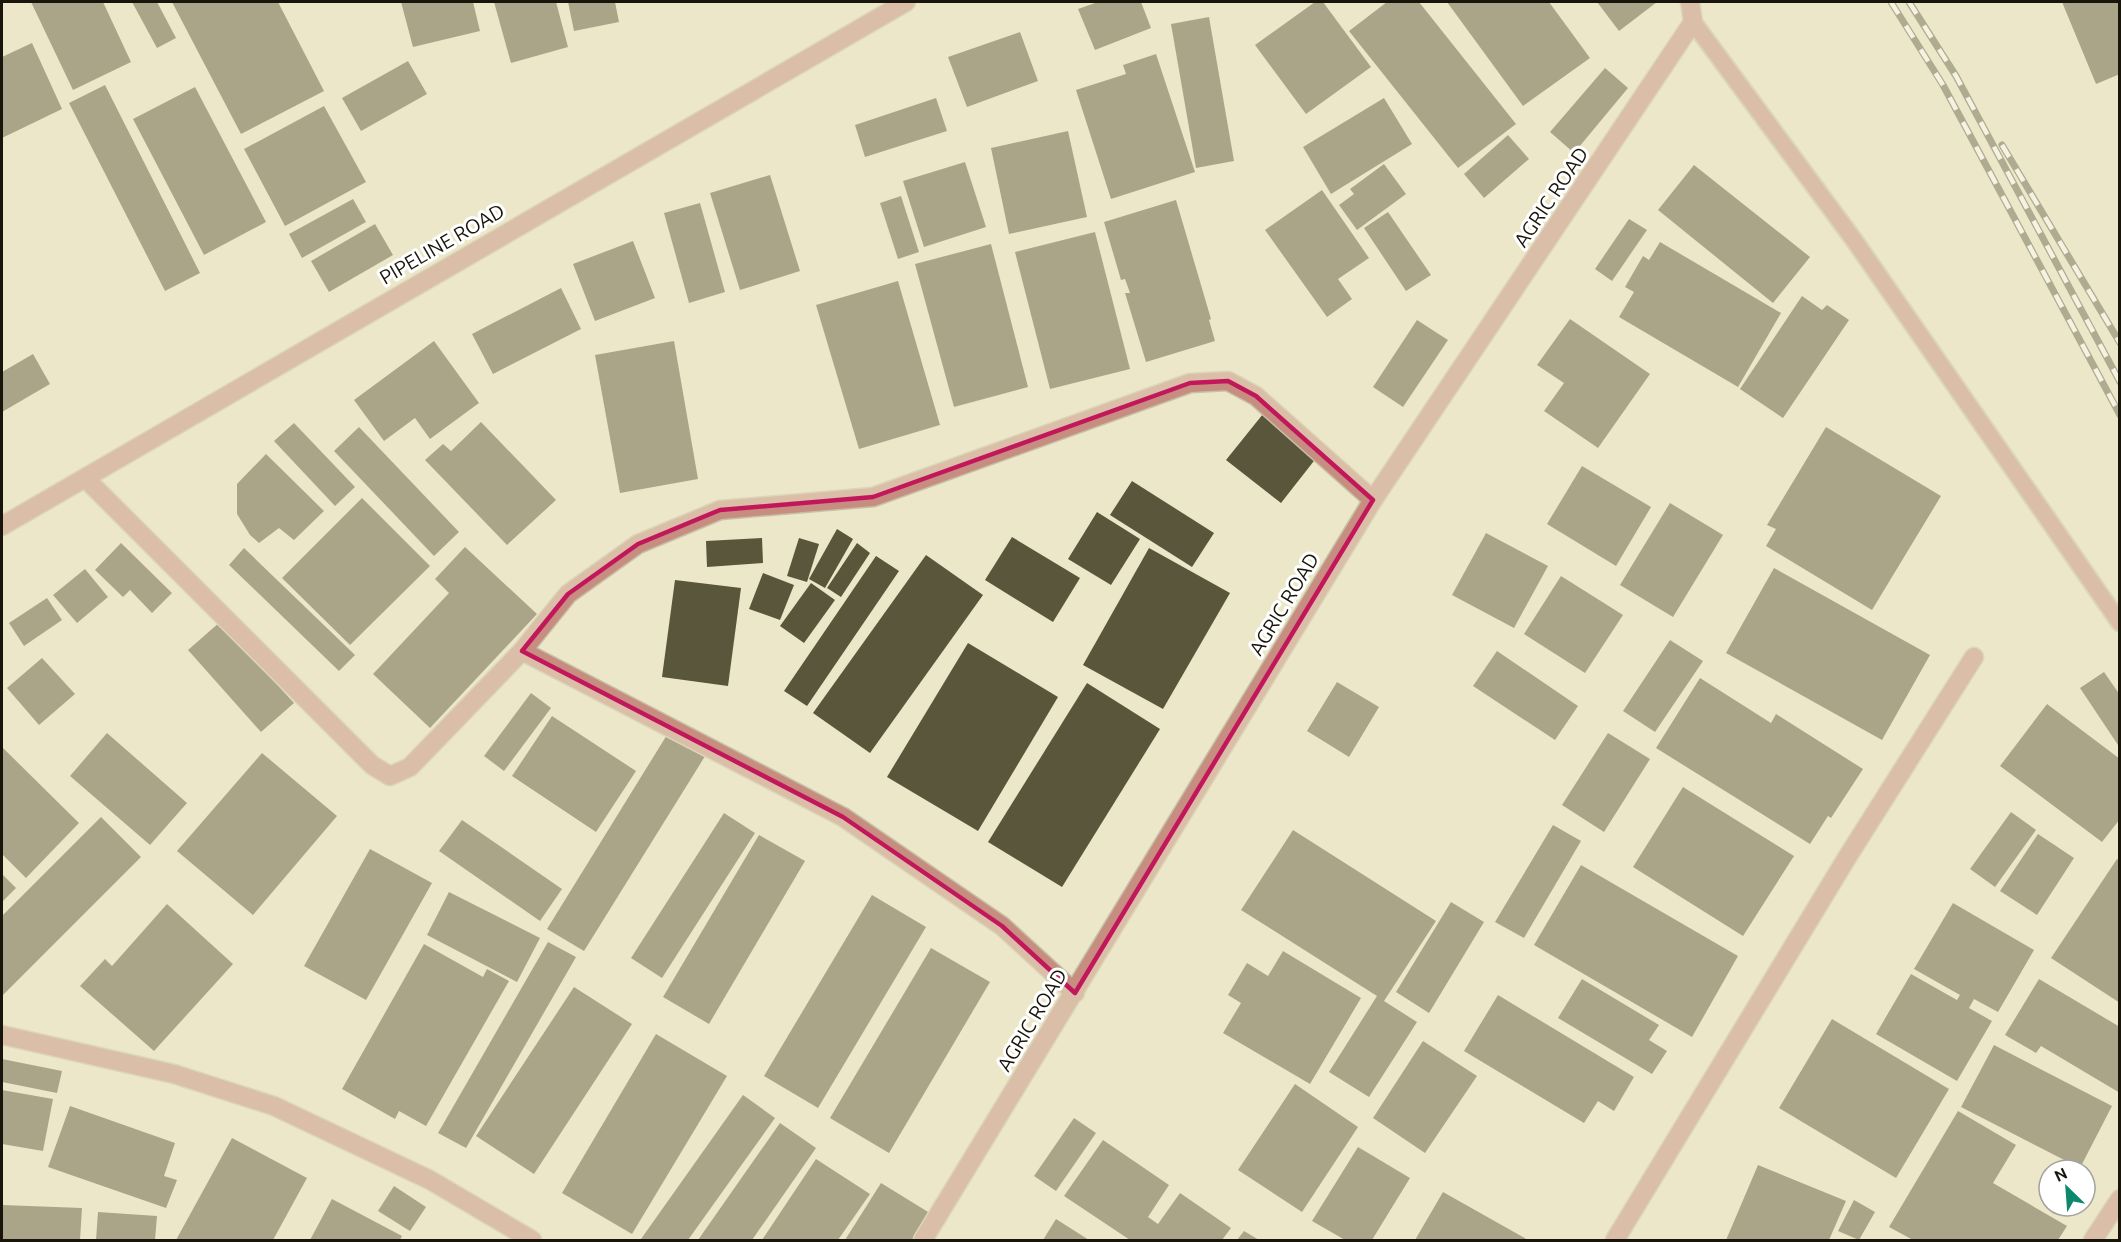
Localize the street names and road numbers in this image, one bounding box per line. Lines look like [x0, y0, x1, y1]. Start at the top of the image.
street label: AGRIC ROAD [1509, 142, 1592, 251]
street label: PIPELINE ROAD [375, 198, 508, 289]
street label: AGRIC ROAD [1244, 548, 1323, 659]
street label: AGRIC ROAD [992, 964, 1071, 1075]

